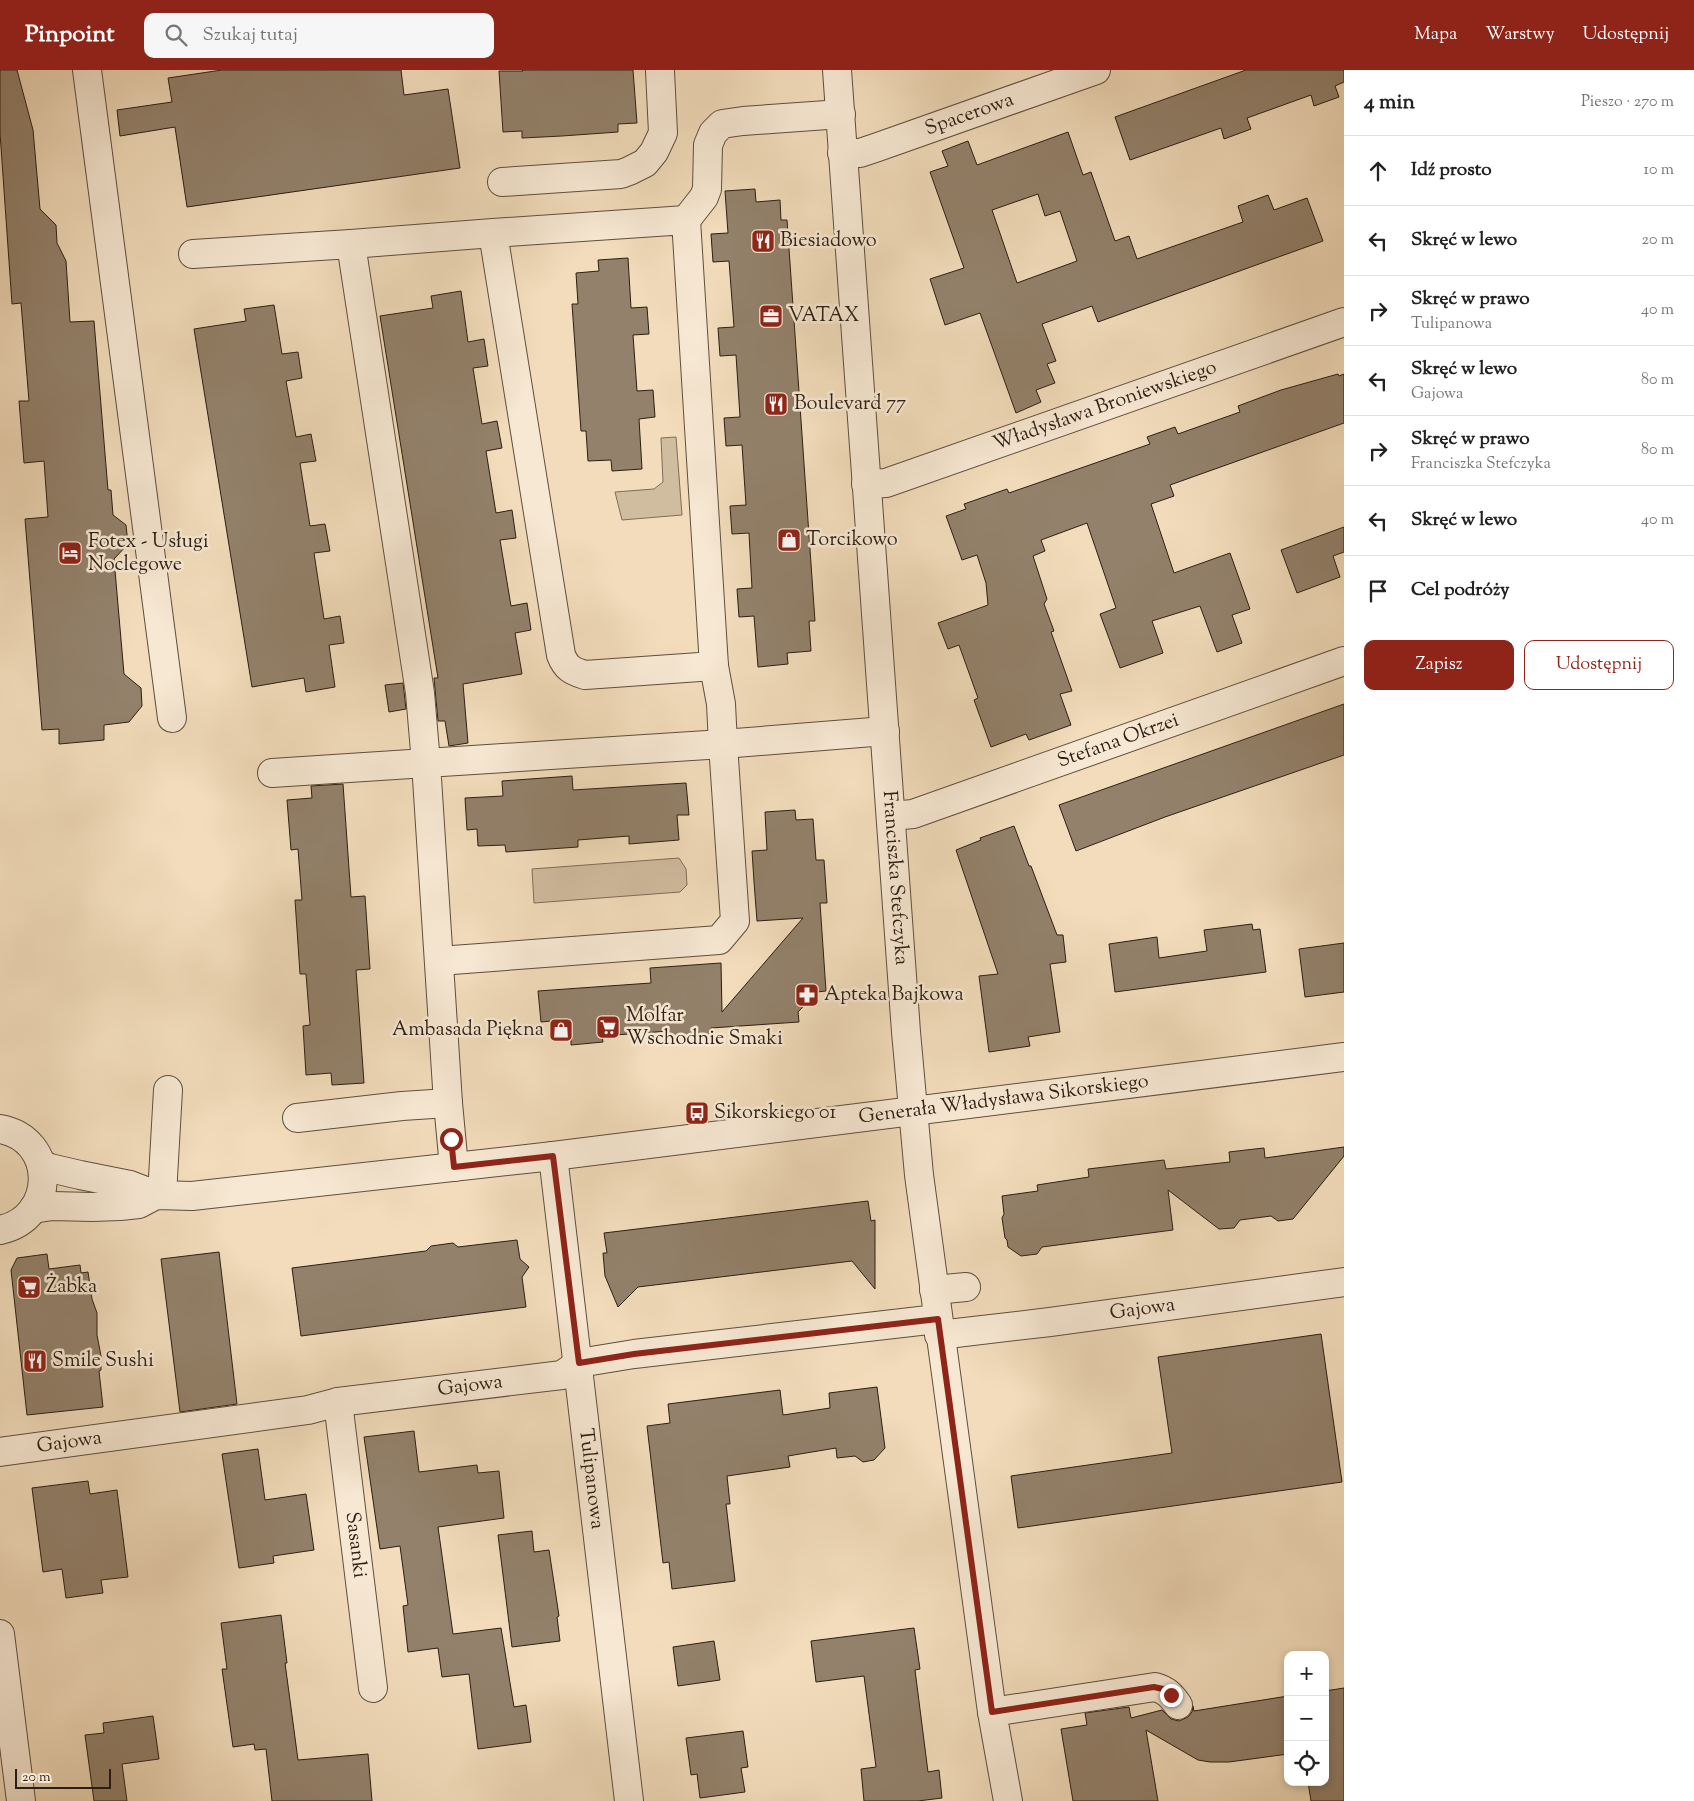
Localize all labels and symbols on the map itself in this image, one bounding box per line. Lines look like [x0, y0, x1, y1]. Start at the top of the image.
street label: Spacerowa [921, 86, 1018, 144]
place label: Biesiadowo [780, 227, 877, 256]
restaurant icon: Biesiadowo [750, 228, 776, 254]
place label: VATAX [788, 302, 859, 331]
office icon: VATAX [758, 303, 784, 329]
street label: Władysława Broniewskiego [989, 353, 1221, 459]
place label: Boulevard 77 [794, 390, 906, 419]
restaurant icon: Boulevard 77 [763, 391, 789, 417]
place label: Torcikowo [806, 526, 898, 555]
shop icon: Torcikowo [776, 527, 802, 553]
place label: Fotex - Usługi Noclegowe [88, 528, 209, 580]
hotel icon: Fotex - Usługi Noclegowe [57, 540, 83, 566]
street label: Stefana Okrzei [1054, 706, 1183, 776]
street label: Franciszka Stefczyka [874, 790, 916, 966]
place label: Apteka Bajkowa [824, 981, 964, 1010]
pharmacy icon: Apteka Bajkowa [794, 982, 820, 1008]
place label: Molfar Wschodnie Smaki [626, 1002, 783, 1054]
supermarket icon: Molfar Wschodnie Smaki [595, 1014, 621, 1040]
place label: Ambasada Piękna [392, 1016, 544, 1045]
shop icon: Ambasada Piękna [548, 1017, 574, 1043]
street label: Generała Władysława Sikorskiego [857, 1067, 1150, 1132]
place label: Sikorskiego 01 [714, 1099, 836, 1128]
bus stop icon: Sikorskiego 01 [684, 1100, 710, 1126]
route start [440, 1128, 463, 1151]
place label: Żabka [46, 1273, 97, 1302]
supermarket icon: Żabka [16, 1274, 42, 1300]
street label: Gajowa [1108, 1291, 1177, 1328]
place label: Smile Sushi [52, 1347, 154, 1376]
restaurant icon: Smile Sushi [22, 1348, 48, 1374]
street label: Gajowa [436, 1368, 504, 1404]
street label: Gajowa [35, 1424, 104, 1461]
street label: Tulipanowa [571, 1427, 611, 1531]
street label: Sasanki [337, 1510, 374, 1580]
route end [1160, 1684, 1183, 1707]
scale bar [15, 1766, 111, 1789]

